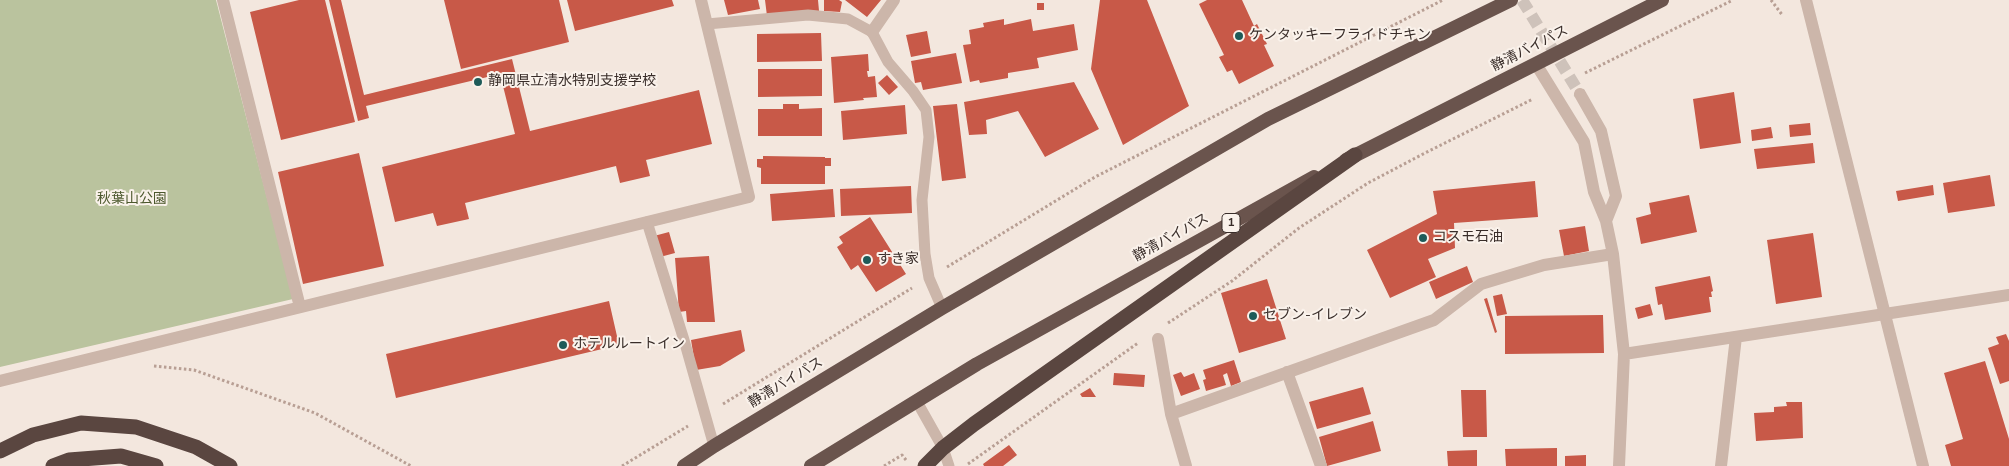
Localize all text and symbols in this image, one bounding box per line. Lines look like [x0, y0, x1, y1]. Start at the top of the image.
street label: 静清バイパス [1489, 22, 1571, 76]
place label: ケンタッキーフライドチキン [1249, 28, 1431, 44]
marker: ケンタッキーフライドチキン [1233, 30, 1245, 42]
place label: 静岡県立清水特別支援学校 [488, 74, 656, 90]
marker: 静岡県立清水特別支援学校 [472, 76, 484, 88]
park label: 秋葉山公園 [97, 192, 167, 208]
street label: 静清バイパス [1130, 210, 1212, 266]
road number: 1 [1222, 214, 1240, 232]
place label: コスモ石油 [1433, 230, 1503, 246]
marker: コスモ石油 [1417, 232, 1429, 244]
place label: すき家 [877, 252, 919, 268]
marker: すき家 [861, 254, 873, 266]
place label: セブン-イレブン [1263, 308, 1367, 324]
marker: セブン-イレブン [1247, 310, 1259, 322]
place label: ホテルルートイン [573, 337, 685, 353]
marker: ホテルルートイン [557, 339, 569, 351]
street label: 静清バイパス [746, 354, 826, 412]

